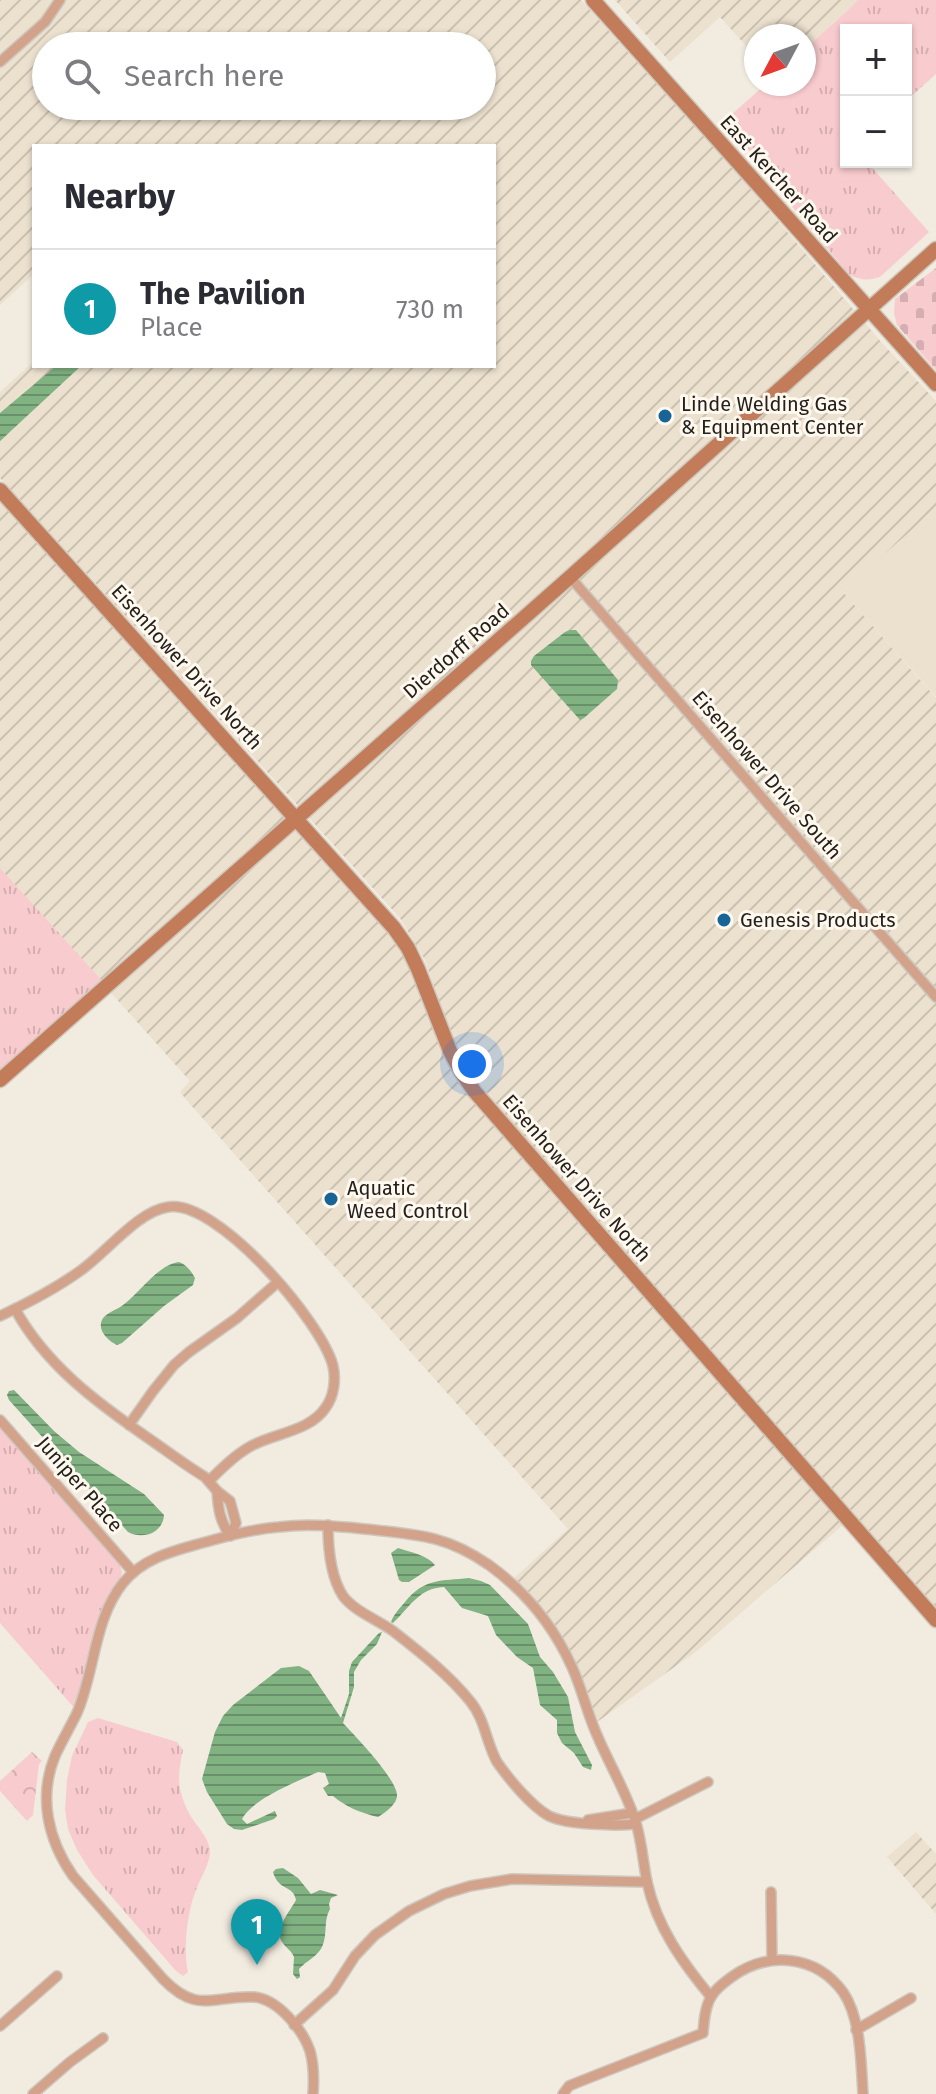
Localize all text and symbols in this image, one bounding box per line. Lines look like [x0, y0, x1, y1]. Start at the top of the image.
north arrow [744, 24, 816, 96]
map controls [840, 24, 912, 168]
button: + [840, 24, 912, 96]
search box [32, 32, 496, 120]
icon: search [60, 54, 104, 98]
text: Search here [124, 58, 284, 94]
button: − [840, 96, 912, 168]
street label: East Kercher Road [715, 110, 843, 248]
text: Nearby [64, 176, 175, 217]
text: The Pavilion [140, 276, 306, 312]
text: 1 [84, 294, 96, 325]
text: 730 m [396, 294, 464, 325]
text: Place [140, 312, 203, 343]
place label: Linde Welding Gas & Equipment Center [681, 392, 864, 439]
marker: Linde Welding Gas & Equipment Center [656, 407, 674, 425]
street label: Eisenhower Drive North [106, 579, 268, 755]
street label: Dierdorff Road [398, 598, 514, 704]
street label: Eisenhower Drive South [687, 686, 847, 864]
place label: Genesis Products [740, 908, 896, 932]
marker: Genesis Products [715, 911, 733, 929]
your location [452, 1044, 492, 1084]
street label: Eisenhower Drive North [498, 1089, 656, 1267]
place label: Aquatic Weed Control [347, 1176, 469, 1223]
marker: Aquatic Weed Control [322, 1190, 340, 1208]
street label: Juniper Place [32, 1431, 128, 1537]
pin: 1 [231, 1899, 283, 1965]

